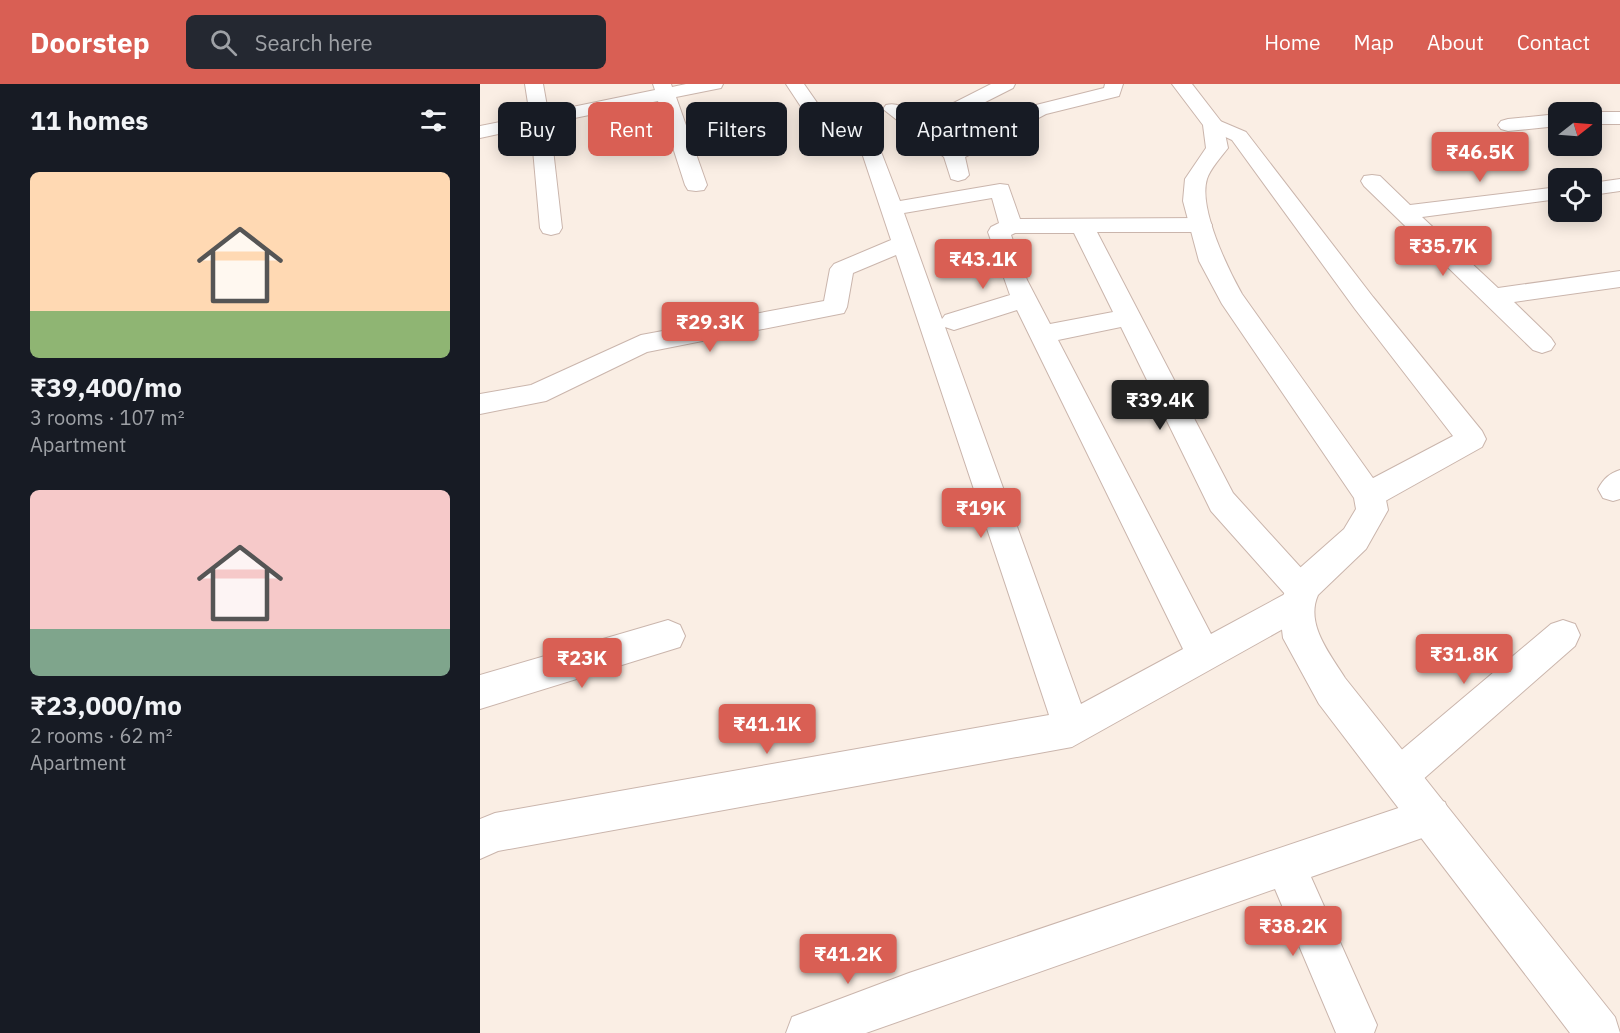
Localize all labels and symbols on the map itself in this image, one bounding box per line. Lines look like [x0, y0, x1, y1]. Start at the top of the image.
north arrow [1548, 102, 1602, 156]
pin: ₹46.5K [1431, 132, 1529, 183]
pin: ₹35.7K [1394, 226, 1492, 277]
pin: ₹43.1K [934, 239, 1032, 290]
pin: ₹29.3K [661, 302, 759, 353]
pin: ₹39.4K [1111, 380, 1209, 431]
pin: ₹19K [945, 488, 1017, 539]
pin: ₹31.8K [1415, 634, 1513, 685]
pin: ₹23K [546, 638, 618, 689]
pin: ₹41.1K [718, 704, 816, 755]
pin: ₹38.2K [1244, 906, 1342, 957]
pin: ₹41.2K [799, 934, 897, 985]

